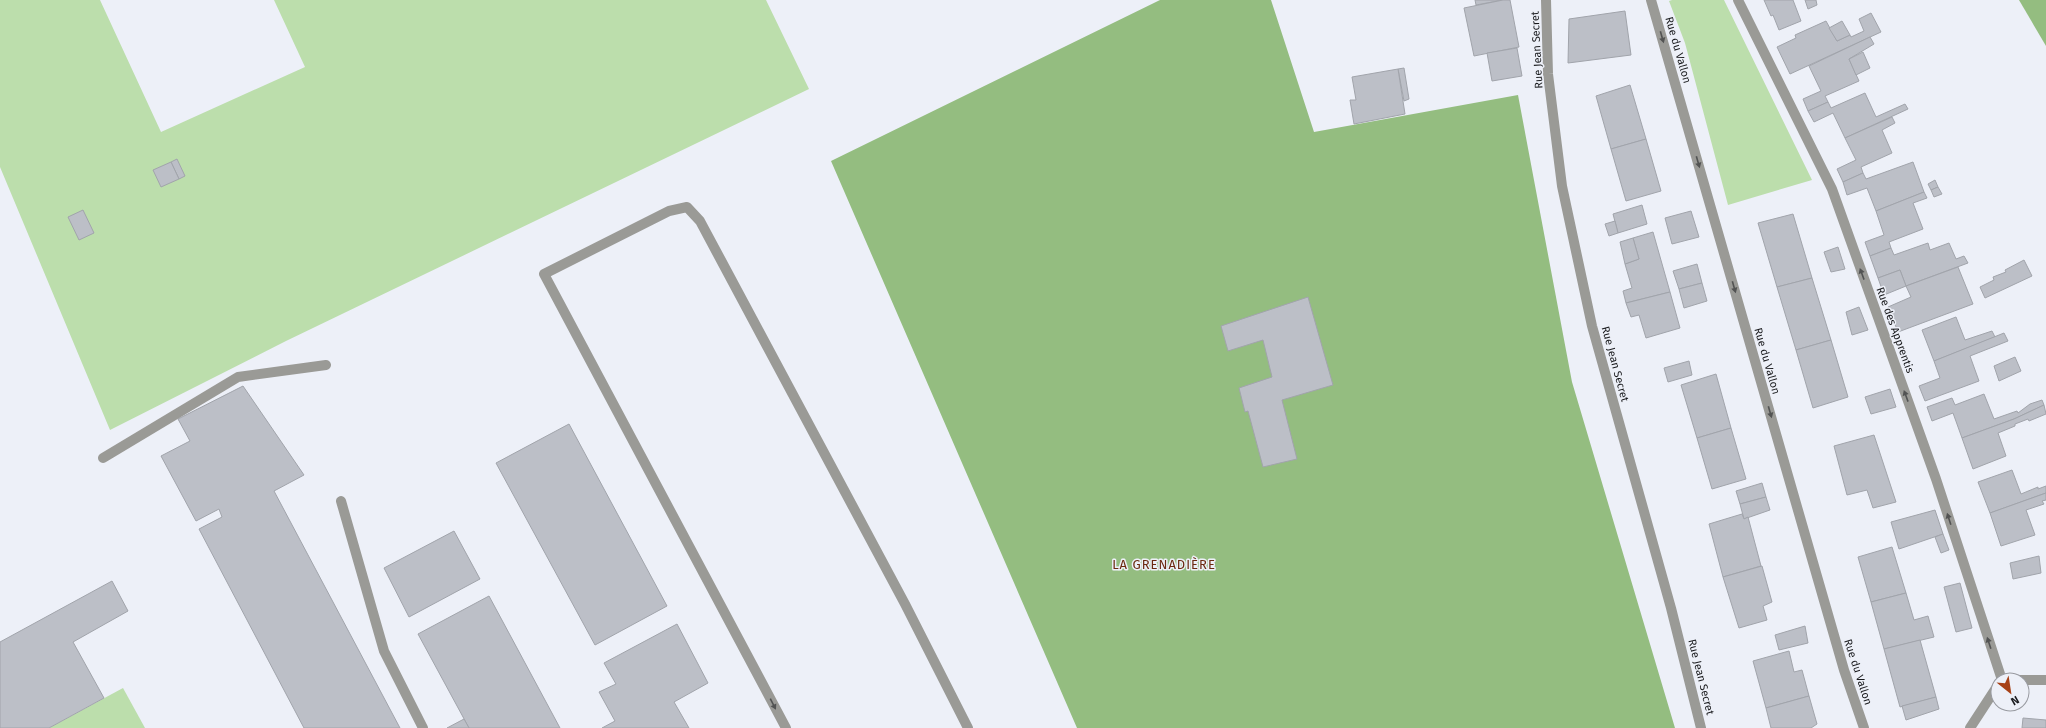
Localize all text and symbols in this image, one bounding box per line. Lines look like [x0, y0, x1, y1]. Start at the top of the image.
street label: Rue Jean Secret [1528, 11, 1546, 89]
street label: Rue du Vallon [1662, 15, 1694, 85]
one-way arrow [1659, 32, 1665, 44]
one-way arrow [1695, 157, 1701, 169]
one-way arrow [1859, 267, 1865, 279]
one-way arrow [1731, 282, 1737, 294]
street label: Rue des Apprentis [1873, 285, 1917, 375]
street label: Rue Jean Secret [1599, 325, 1631, 403]
street label: Rue du Vallon [1751, 326, 1783, 396]
one-way arrow [1903, 390, 1909, 402]
one-way arrow [1767, 406, 1773, 418]
one-way arrow [1946, 513, 1952, 525]
district label: LA GRENADIÈRE [1112, 557, 1216, 572]
one-way arrow [1986, 636, 1992, 648]
street label: Rue du Vallon [1841, 637, 1875, 707]
street label: Rue Jean Secret [1685, 638, 1717, 716]
north arrow [1990, 672, 2030, 712]
text: N [2008, 693, 2021, 708]
one-way arrow [770, 698, 777, 710]

